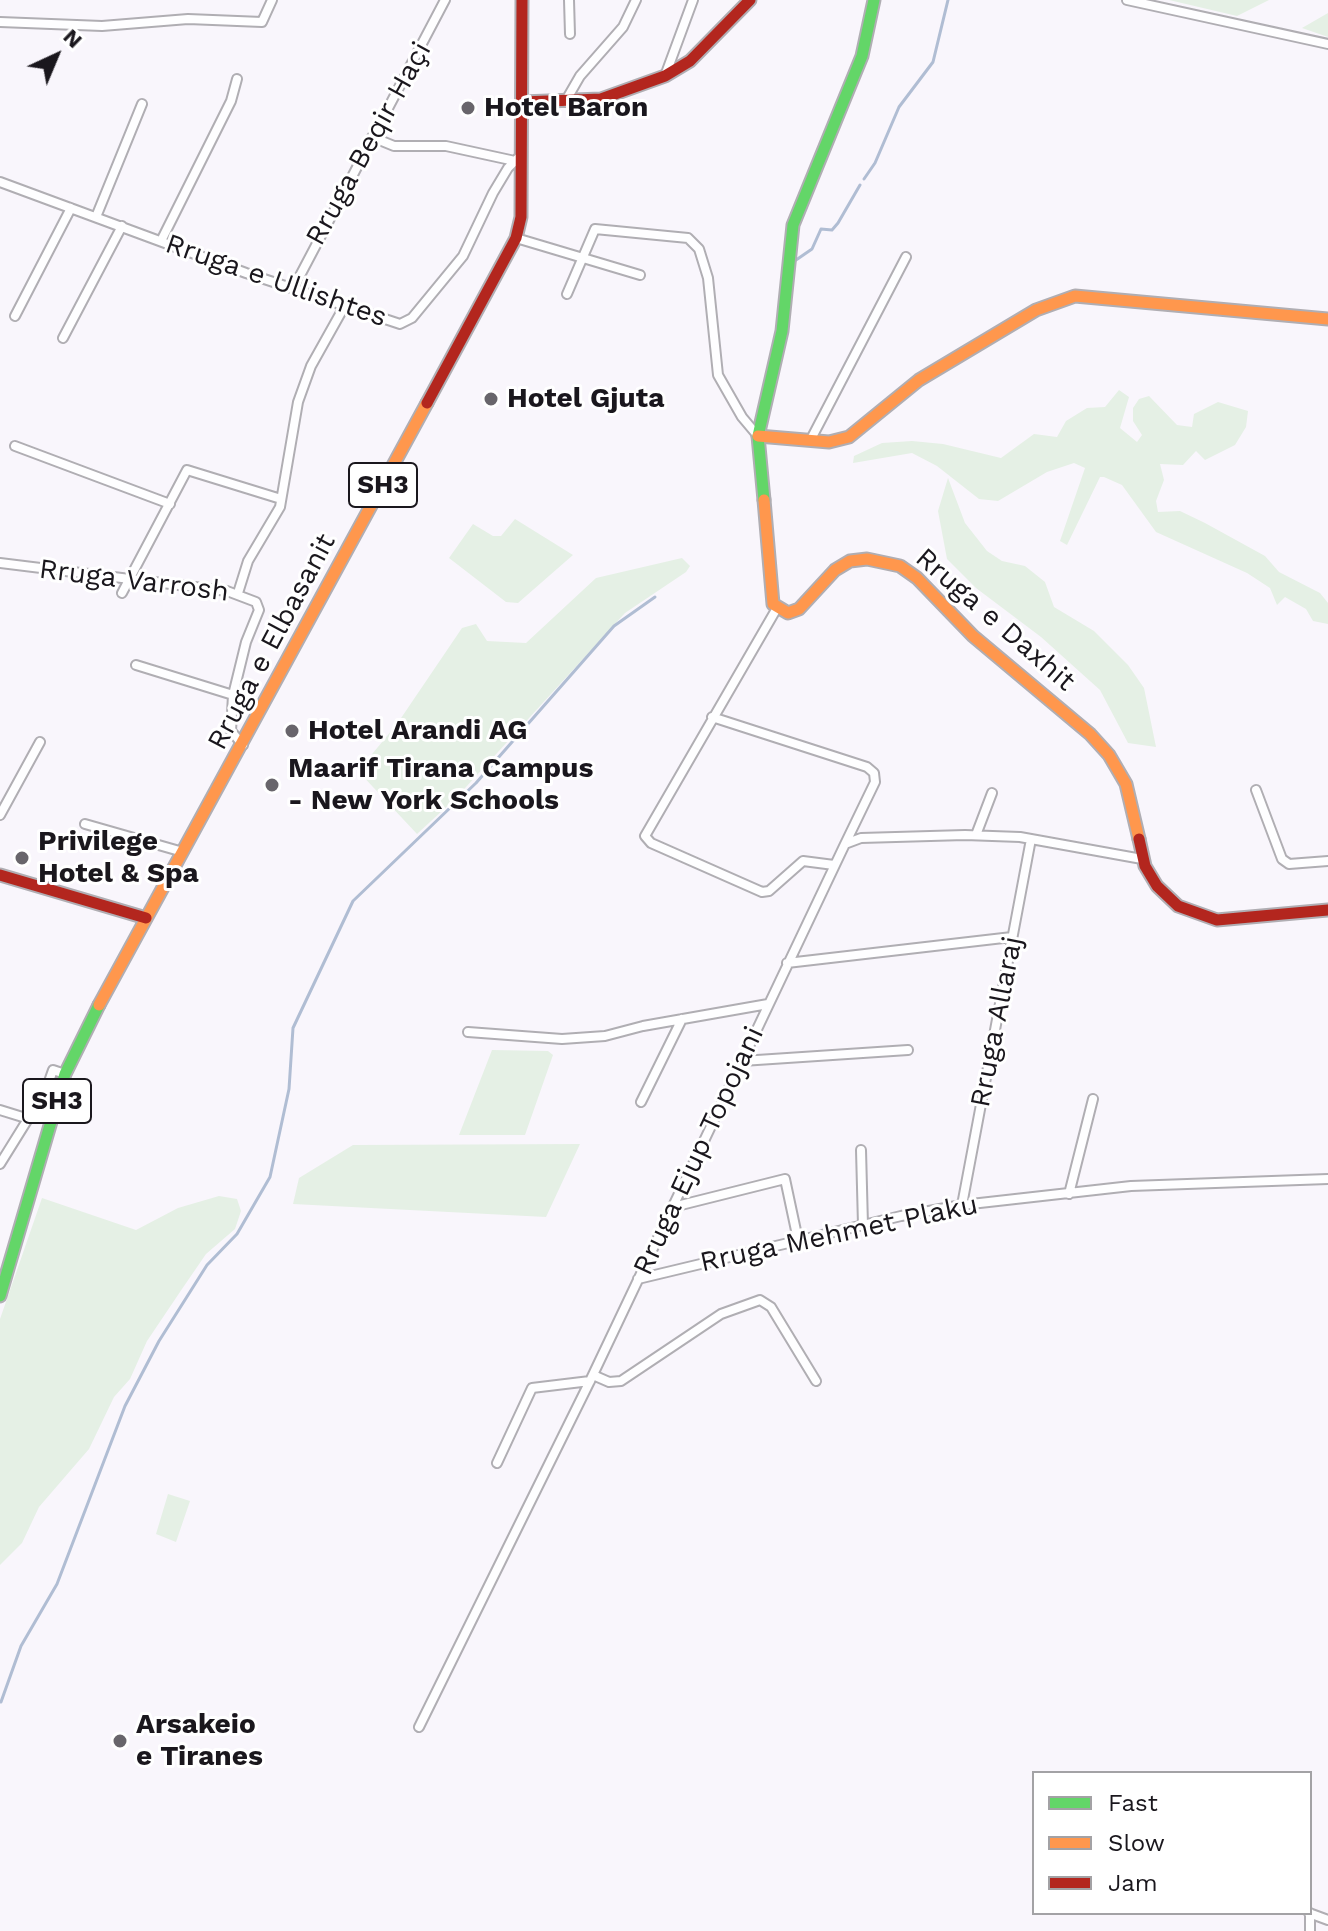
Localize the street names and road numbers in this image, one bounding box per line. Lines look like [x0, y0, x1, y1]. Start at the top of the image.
street label: Rruga Beqir Haçi [299, 36, 439, 252]
street label: Rruga e Ullishtes [161, 227, 391, 335]
road number: SH3 [349, 463, 417, 507]
street label: Rruga e Elbasanit [201, 528, 343, 756]
street label: Rruga e Daxhit [908, 542, 1082, 698]
street label: Rruga Varrosh [37, 553, 231, 609]
street label: Rruga Allaraj [964, 934, 1030, 1110]
street label: Rruga Ejup Topojani [627, 1021, 771, 1281]
road number: SH3 [23, 1079, 91, 1123]
street label: Rruga Mehmet Plaku [697, 1188, 981, 1280]

